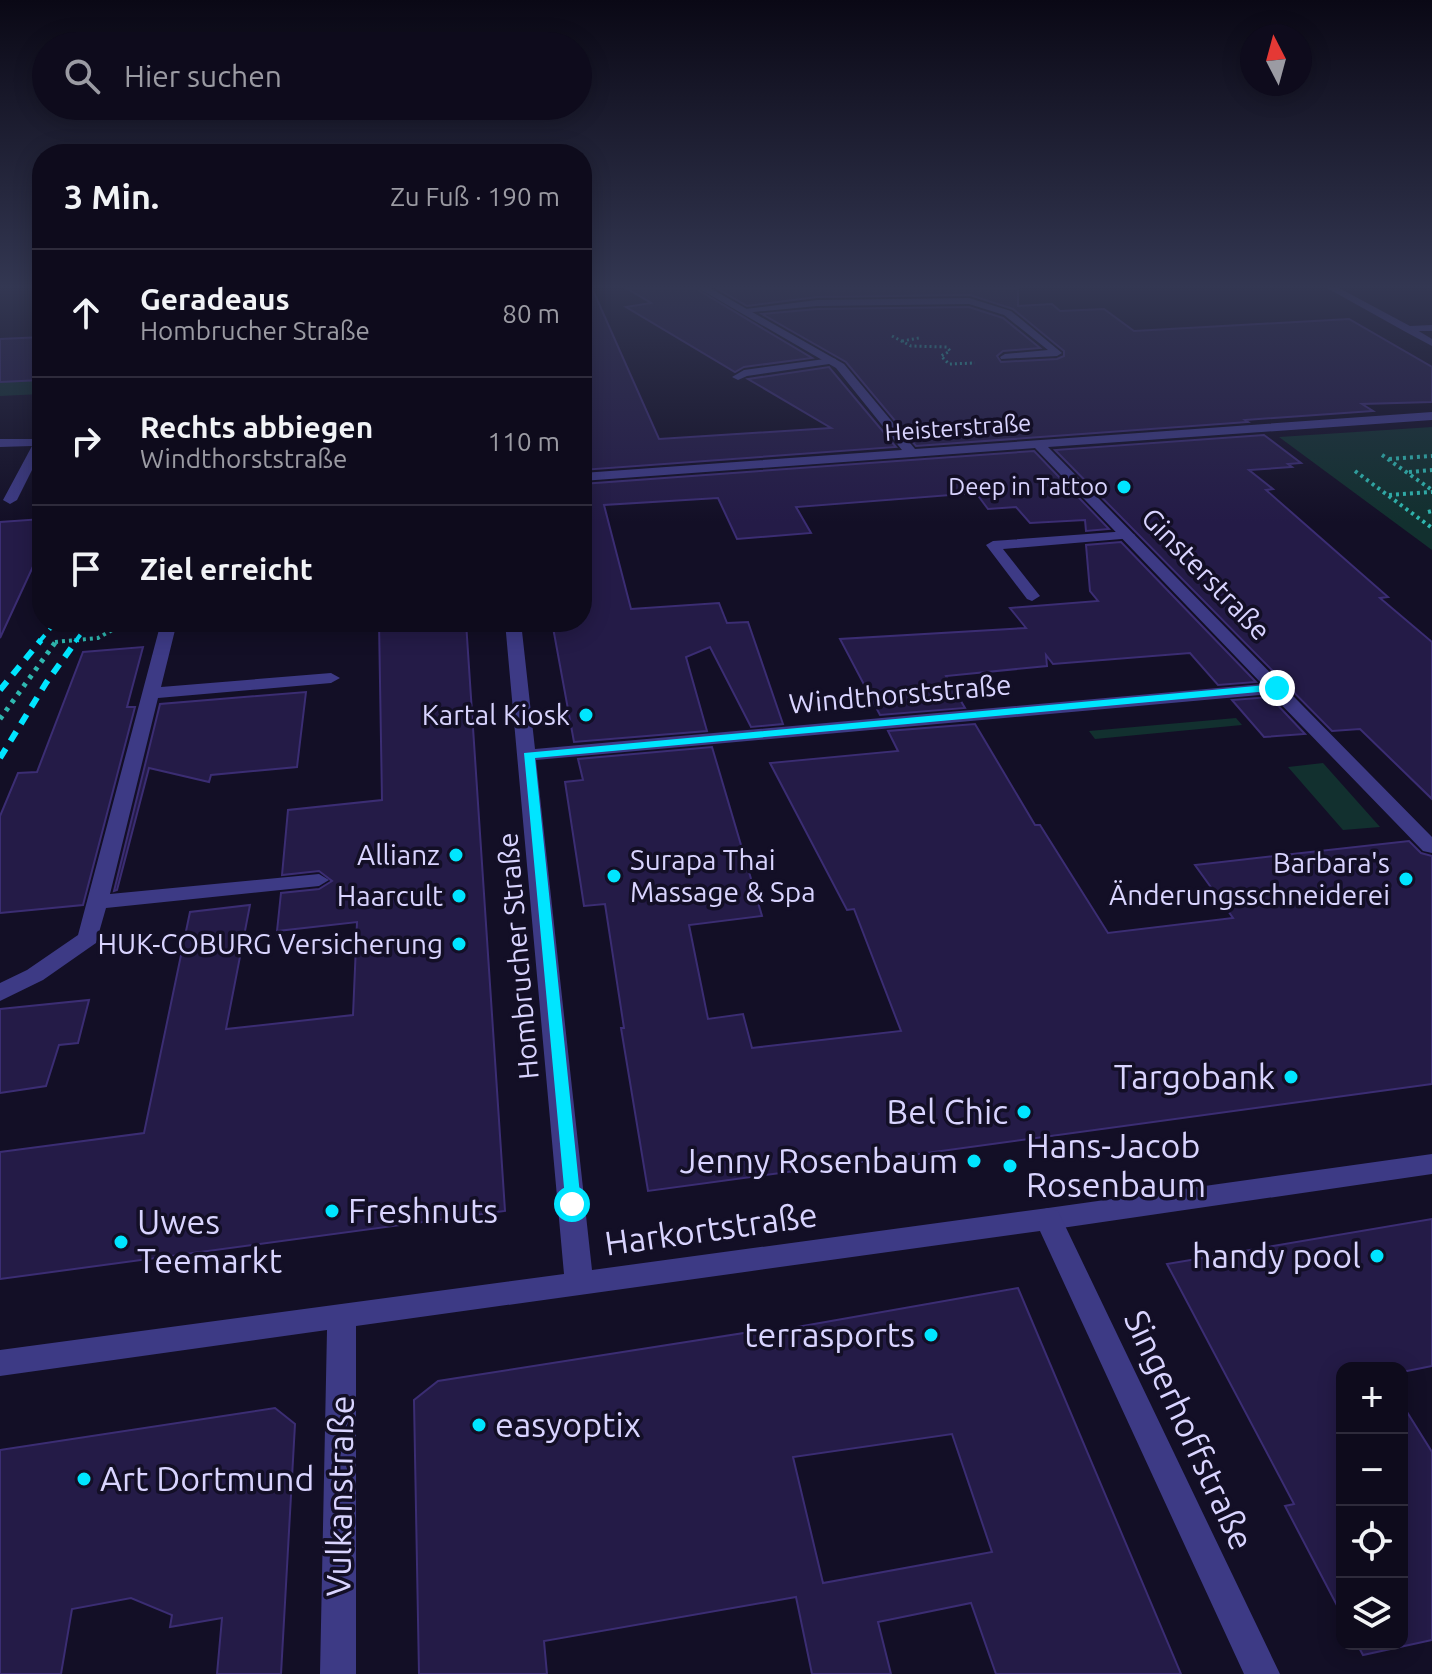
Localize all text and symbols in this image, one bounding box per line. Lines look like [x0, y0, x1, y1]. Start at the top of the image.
north arrow [1240, 24, 1312, 96]
search box [32, 32, 592, 120]
icon: search [60, 54, 104, 98]
text: Hier suchen [124, 59, 282, 93]
text: 3 Min. [64, 177, 159, 215]
text: Zu Fuß · 190 m [390, 182, 560, 211]
text: Geradeaus [140, 282, 290, 316]
icon: ahead [64, 291, 108, 335]
text: 80 m [502, 299, 560, 328]
text: Hombrucher Straße [140, 316, 370, 345]
street label: Heisterstraße [884, 409, 1032, 446]
text: Rechts abbiegen [140, 410, 373, 444]
icon: right [64, 419, 108, 463]
text: 110 m [488, 427, 560, 456]
text: Windthorststraße [140, 444, 347, 473]
place label: Deep in Tattoo [948, 473, 1108, 500]
marker: Deep in Tattoo [1115, 478, 1133, 496]
street label: Ginsterstraße [1136, 501, 1277, 646]
icon: arrive [64, 547, 108, 591]
text: Ziel erreicht [140, 552, 313, 586]
street label: Windthorststraße [787, 668, 1013, 719]
route end [1259, 670, 1295, 706]
place label: Kartal Kiosk [422, 699, 570, 730]
marker: Kartal Kiosk [577, 706, 595, 724]
street label: Hombrucher Straße [491, 831, 544, 1081]
place label: Allianz [357, 839, 440, 870]
place label: Surapa Thai Massage & Spa [630, 844, 816, 907]
marker: Allianz [447, 846, 465, 864]
place label: Barbara's Änderungsschneiderei [1109, 847, 1390, 910]
marker: Surapa Thai Massage & Spa [605, 867, 623, 885]
marker: Barbara's Änderungsschneiderei [1397, 870, 1415, 888]
place label: Haarcult [337, 880, 443, 911]
marker: Haarcult [450, 887, 468, 905]
place label: HUK-COBURG Versicherung [98, 928, 443, 959]
marker: HUK-COBURG Versicherung [450, 935, 468, 953]
place label: Targobank [1114, 1057, 1275, 1095]
marker: Targobank [1282, 1068, 1300, 1086]
place label: Bel Chic [887, 1092, 1008, 1130]
marker: Bel Chic [1015, 1103, 1033, 1121]
place label: Hans-Jacob Rosenbaum [1026, 1126, 1206, 1203]
place label: Jenny Rosenbaum [680, 1141, 958, 1179]
marker: Jenny Rosenbaum [965, 1152, 983, 1170]
marker: Hans-Jacob Rosenbaum [1001, 1157, 1019, 1175]
route start [554, 1186, 590, 1222]
place label: Freshnuts [348, 1191, 498, 1229]
street label: Harkortstraße [602, 1194, 820, 1262]
place label: Uwes Teemarkt [137, 1202, 282, 1279]
marker: Freshnuts [323, 1202, 341, 1220]
marker: Uwes Teemarkt [112, 1233, 130, 1251]
place label: handy pool [1192, 1236, 1361, 1274]
marker: handy pool [1368, 1247, 1386, 1265]
street label: Singerhoffstraße [1118, 1304, 1262, 1555]
place label: terrasports [744, 1315, 915, 1353]
marker: terrasports [922, 1326, 940, 1344]
map controls [1336, 1362, 1408, 1650]
button: + [1336, 1362, 1408, 1434]
street label: Vulkanstraße [318, 1395, 360, 1597]
place label: easyoptix [495, 1405, 641, 1443]
marker: easyoptix [470, 1416, 488, 1434]
button: − [1336, 1434, 1408, 1506]
place label: Art Dortmund [100, 1459, 314, 1497]
marker: Art Dortmund [75, 1470, 93, 1488]
button: locate [1336, 1506, 1408, 1578]
button: layers [1336, 1578, 1408, 1650]

